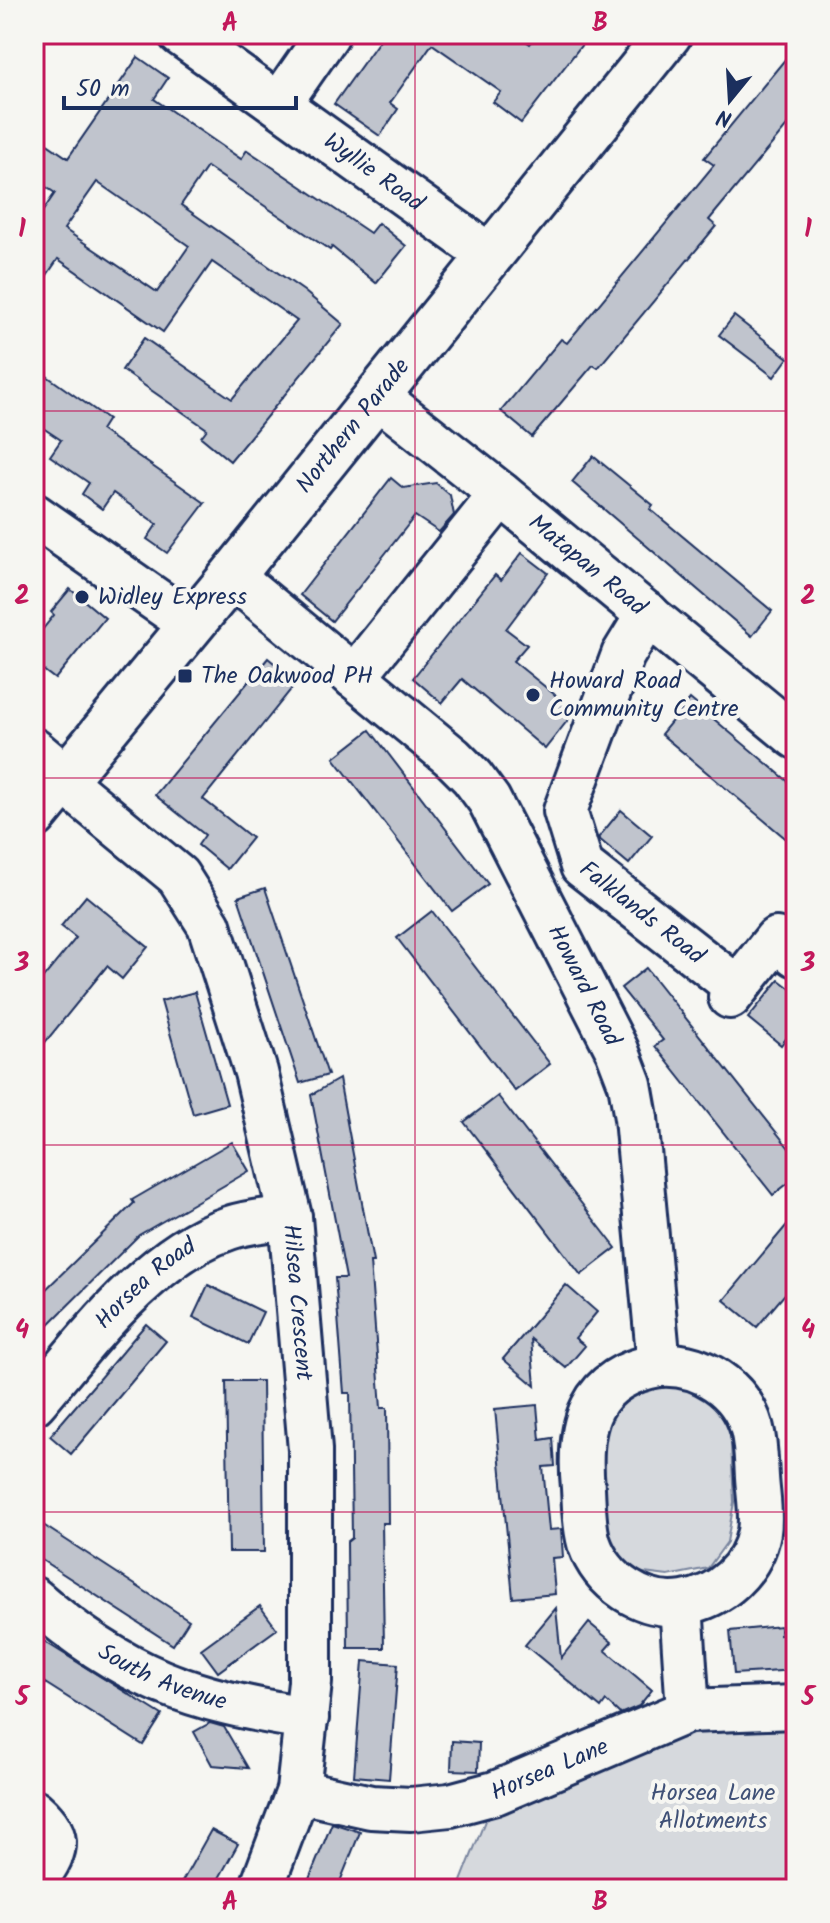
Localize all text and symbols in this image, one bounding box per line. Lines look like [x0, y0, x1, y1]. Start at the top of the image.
text: A [222, 3, 238, 45]
text: B [592, 3, 608, 45]
scale bar [64, 60, 296, 110]
north arrow [690, 60, 770, 140]
text: 50 m [76, 70, 130, 109]
text: N [712, 98, 737, 135]
street label: Wyllie Road [315, 123, 433, 223]
text: 1 [18, 209, 26, 251]
text: 1 [804, 209, 812, 251]
street label: Northern Parade [286, 349, 420, 502]
street label: Matapan Road [519, 504, 656, 627]
text: 2 [14, 576, 30, 618]
text: 2 [800, 576, 816, 618]
place label: Widley Express [98, 578, 247, 617]
marker: Widley Express [73, 588, 91, 606]
place label: The Oakwood PH [201, 657, 373, 696]
place label: Howard Road Community Centre [549, 662, 739, 729]
marker: The Oakwood PH [176, 667, 194, 685]
marker: Howard Road Community Centre [524, 686, 542, 704]
street label: Falklands Road [570, 851, 714, 975]
street label: Howard Road [536, 918, 632, 1054]
text: 3 [14, 943, 29, 985]
text: 3 [800, 943, 815, 985]
street label: Hilsea Crescent [271, 1223, 324, 1383]
street label: Horsea Road [85, 1227, 205, 1339]
text: 4 [15, 1310, 29, 1352]
text: 4 [801, 1310, 815, 1352]
street label: South Avenue [90, 1633, 231, 1722]
text: 5 [14, 1677, 30, 1719]
text: 5 [800, 1677, 816, 1719]
street label: Horsea Lane [485, 1727, 615, 1812]
park label: Horsea Lane Allotments [651, 1774, 776, 1841]
text: A [222, 1882, 238, 1923]
text: B [592, 1882, 608, 1923]

